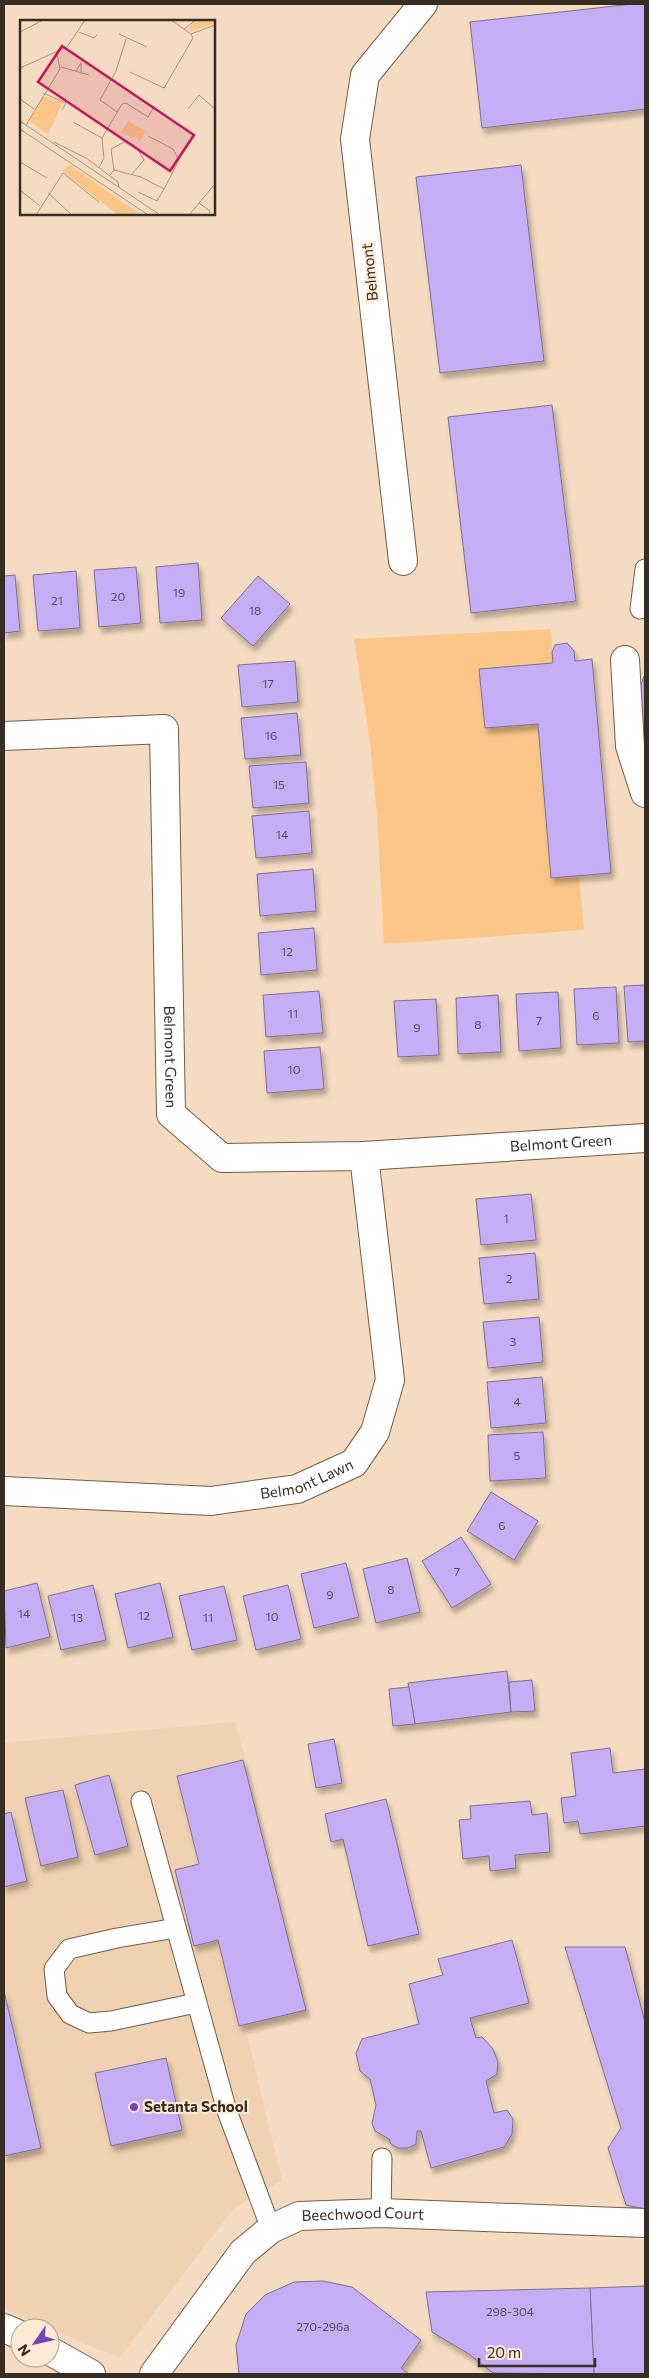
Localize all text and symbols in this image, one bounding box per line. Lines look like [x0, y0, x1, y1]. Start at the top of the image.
inset map [20, 20, 215, 215]
street label: Belmont [357, 242, 381, 302]
house number: 19 [173, 585, 185, 599]
house number: 20 [111, 589, 125, 603]
house number: 21 [51, 593, 63, 607]
house number: 18 [249, 603, 261, 617]
house number: 17 [262, 676, 274, 690]
house number: 16 [265, 728, 277, 742]
house number: 15 [273, 777, 285, 791]
house number: 14 [276, 827, 288, 841]
house number: 12 [281, 944, 293, 958]
street label: Belmont Green [161, 1005, 181, 1108]
house number: 11 [288, 1006, 298, 1020]
house number: 6 [592, 1008, 600, 1022]
house number: 7 [536, 1013, 542, 1027]
house number: 8 [474, 1017, 482, 1031]
house number: 9 [413, 1020, 421, 1034]
house number: 10 [288, 1062, 301, 1076]
street label: Belmont Green [509, 1130, 613, 1155]
house number: 1 [503, 1211, 509, 1225]
house number: 2 [506, 1271, 513, 1285]
house number: 3 [510, 1334, 517, 1348]
house number: 4 [513, 1394, 521, 1408]
house number: 5 [514, 1448, 521, 1462]
street label: Belmont Lawn [259, 1455, 356, 1502]
house number: 6 [498, 1518, 506, 1532]
house number: 7 [454, 1564, 460, 1578]
house number: 8 [387, 1582, 395, 1596]
house number: 9 [326, 1587, 334, 1601]
house number: 14 [18, 1606, 30, 1620]
house number: 12 [138, 1608, 150, 1622]
house number: 10 [266, 1609, 279, 1623]
house number: 13 [71, 1610, 83, 1624]
house number: 11 [203, 1610, 213, 1624]
place label: Setanta School [144, 2097, 248, 2115]
marker: Setanta School [128, 2101, 140, 2113]
street label: Beechwood Court [301, 2203, 424, 2224]
house number: 298-304 [486, 2304, 534, 2318]
north arrow [10, 2318, 60, 2368]
house number: 270-296a [296, 2319, 350, 2333]
scale bar [479, 2336, 595, 2368]
text: N [14, 2341, 34, 2360]
text: 20 m [487, 2343, 521, 2361]

